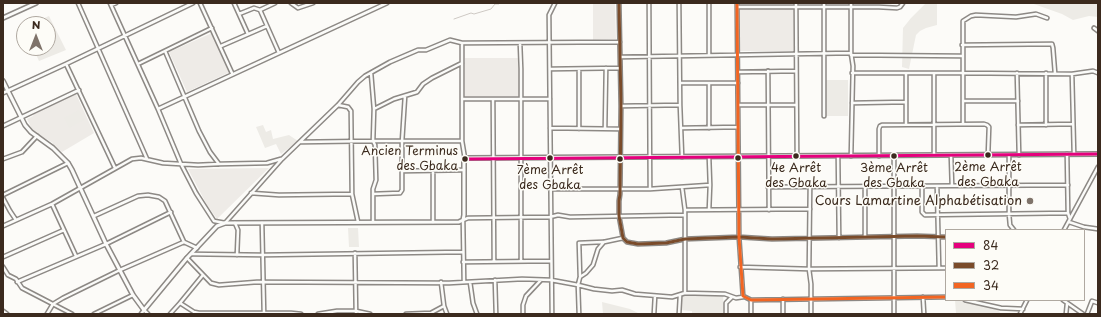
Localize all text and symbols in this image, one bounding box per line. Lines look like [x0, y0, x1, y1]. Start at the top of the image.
north arrow [16, 16, 56, 56]
text: N [32, 16, 40, 33]
place label: Ancien Terminus des Gbaka [361, 145, 458, 173]
marker: 2ème Arrêt des Gbaka [983, 150, 993, 160]
marker: 4e Arrêt des Gbaka [791, 151, 801, 161]
marker: 3ème Arrêt des Gbaka [889, 151, 899, 161]
marker: 7ème Arrêt des Gbaka [545, 153, 555, 163]
unlabelled marker [733, 153, 743, 163]
marker: Ancien Terminus des Gbaka [460, 154, 470, 164]
unlabelled marker [615, 154, 625, 164]
place label: 2ème Arrêt des Gbaka [954, 161, 1022, 189]
place label: 4e Arrêt des Gbaka [765, 162, 827, 190]
place label: 3ème Arrêt des Gbaka [860, 162, 928, 190]
place label: 7ème Arrêt des Gbaka [517, 164, 583, 192]
place label: Cours Lamartine Alphabétisation [815, 193, 1022, 209]
marker: Cours Lamartine Alphabétisation [1025, 196, 1035, 206]
legend [945, 229, 1085, 301]
text: 84 [983, 236, 998, 254]
text: 32 [983, 256, 999, 274]
text: 34 [983, 276, 999, 294]

